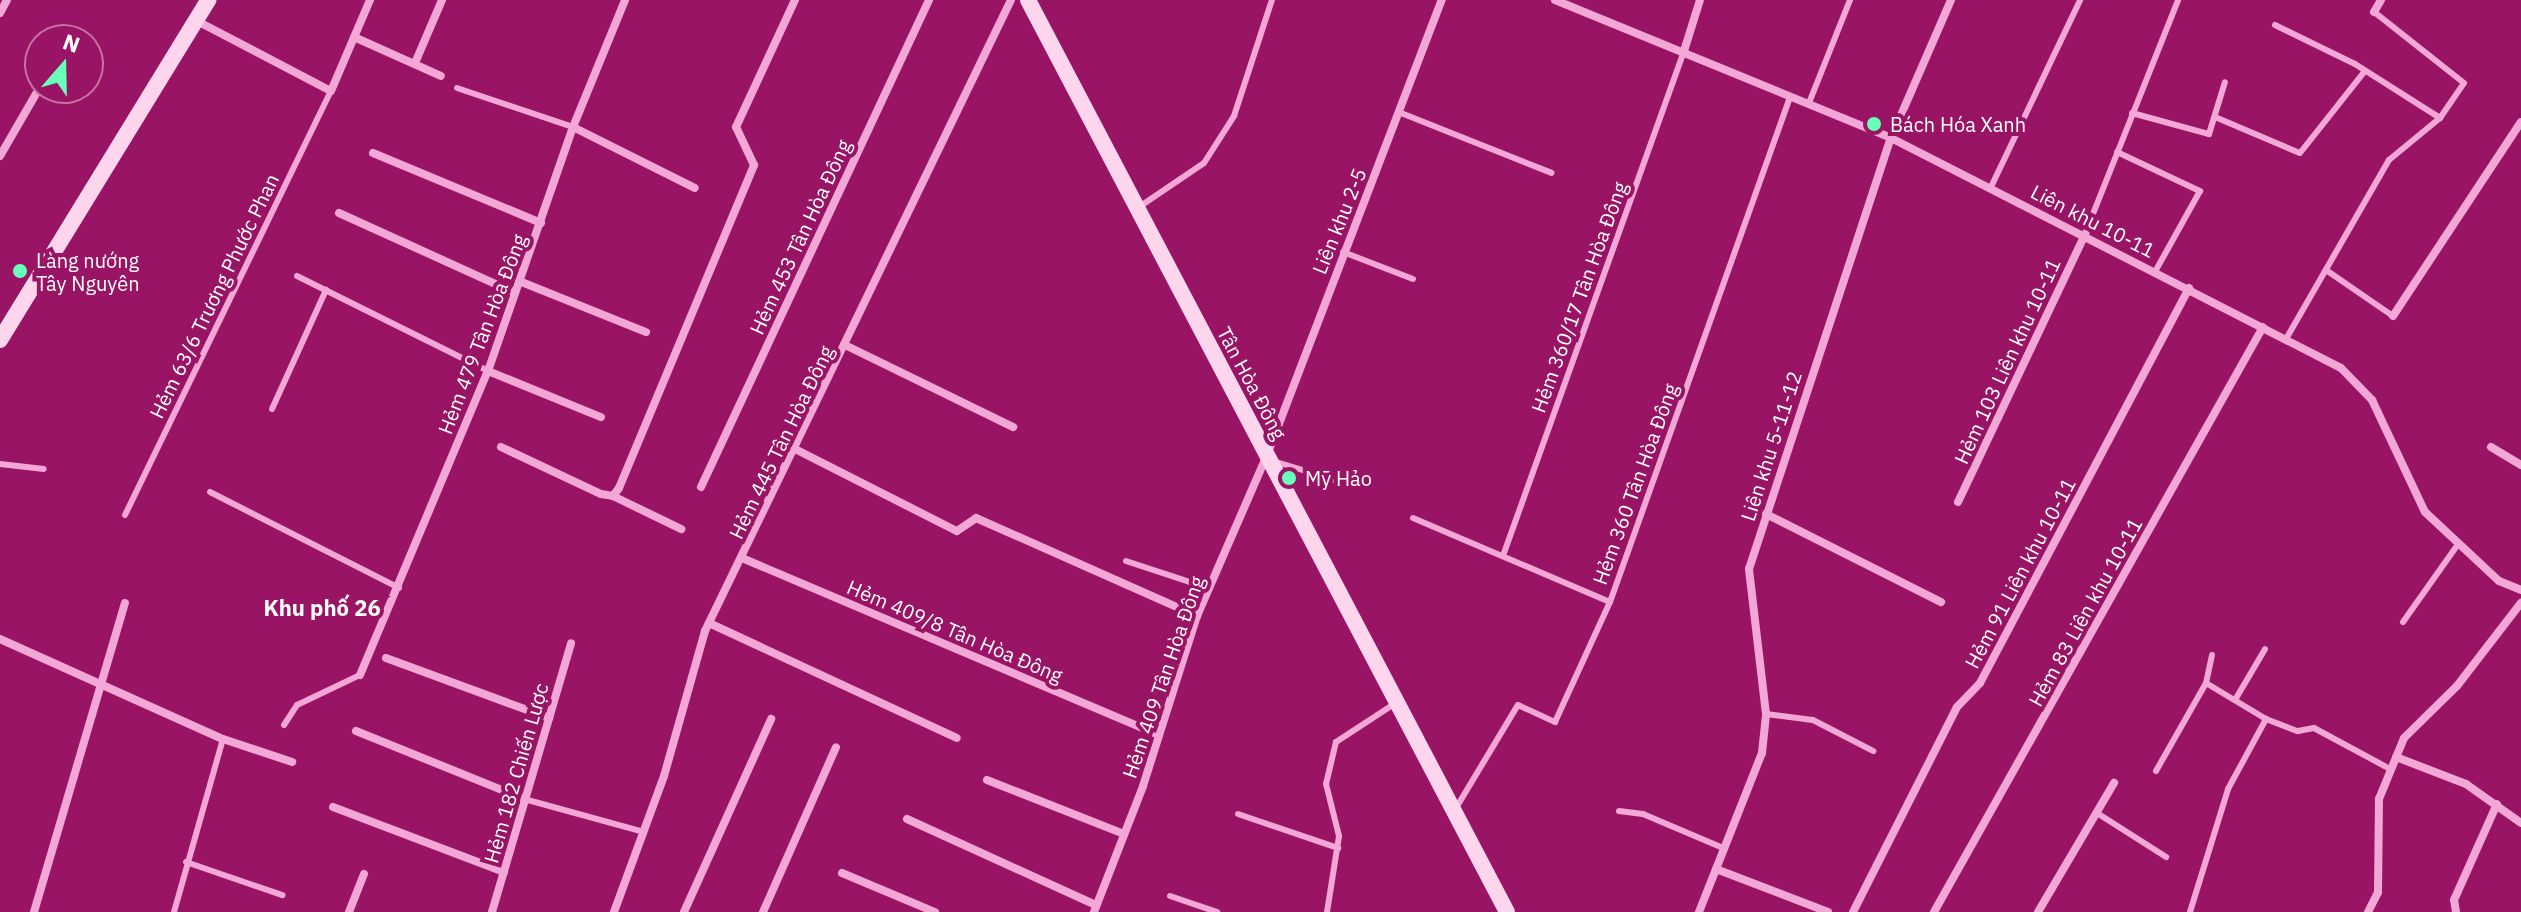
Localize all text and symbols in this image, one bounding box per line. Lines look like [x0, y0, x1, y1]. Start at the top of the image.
north arrow [24, 24, 104, 104]
text: N [59, 27, 84, 59]
place label: Bách Hóa Xanh [1890, 112, 2026, 136]
marker: Bách Hóa Xanh [1865, 115, 1883, 133]
street label: Hẻm 453 Tân Hòa Đông [744, 136, 856, 338]
street label: Liên khu 2-5 [1307, 165, 1371, 277]
street label: Hẻm 63/6 Trương Phước Phan [144, 170, 284, 422]
street label: Hẻm 360/17 Tân Hòa Đông [1526, 178, 1632, 416]
street label: Liên khu 10-11 [2027, 179, 2159, 263]
street label: Hẻm 479 Tân Hòa Đông [433, 231, 531, 437]
place label: Làng nướng Tây Nguyên [36, 248, 140, 295]
street label: Hẻm 103 Liên khu 10-11 [1949, 254, 2065, 468]
marker: Làng nướng Tây Nguyên [11, 262, 29, 280]
street label: Tân Hòa Đông [1212, 323, 1292, 443]
street label: Hẻm 445 Tân Hòa Đông [724, 341, 838, 543]
street label: Liên khu 5-11-12 [1735, 368, 1807, 524]
street label: Hẻm 360 Tân Hòa Đông [1587, 380, 1683, 588]
place label: Mỹ Hảo [1305, 466, 1372, 490]
marker: Mỹ Hảo [1280, 469, 1298, 487]
street label: Hẻm 91 Liên khu 10-11 [1960, 474, 2080, 672]
street label: Hẻm 83 Liên khu 10-11 [2023, 513, 2147, 711]
street label: Hẻm 409 Tân Hòa Đông [1117, 573, 1209, 781]
street label: Hẻm 409/8 Tân Hòa Đông [844, 575, 1066, 687]
district label: Khu phố 26 [263, 595, 381, 621]
street label: Hẻm 182 Chiến Lược [479, 680, 553, 866]

